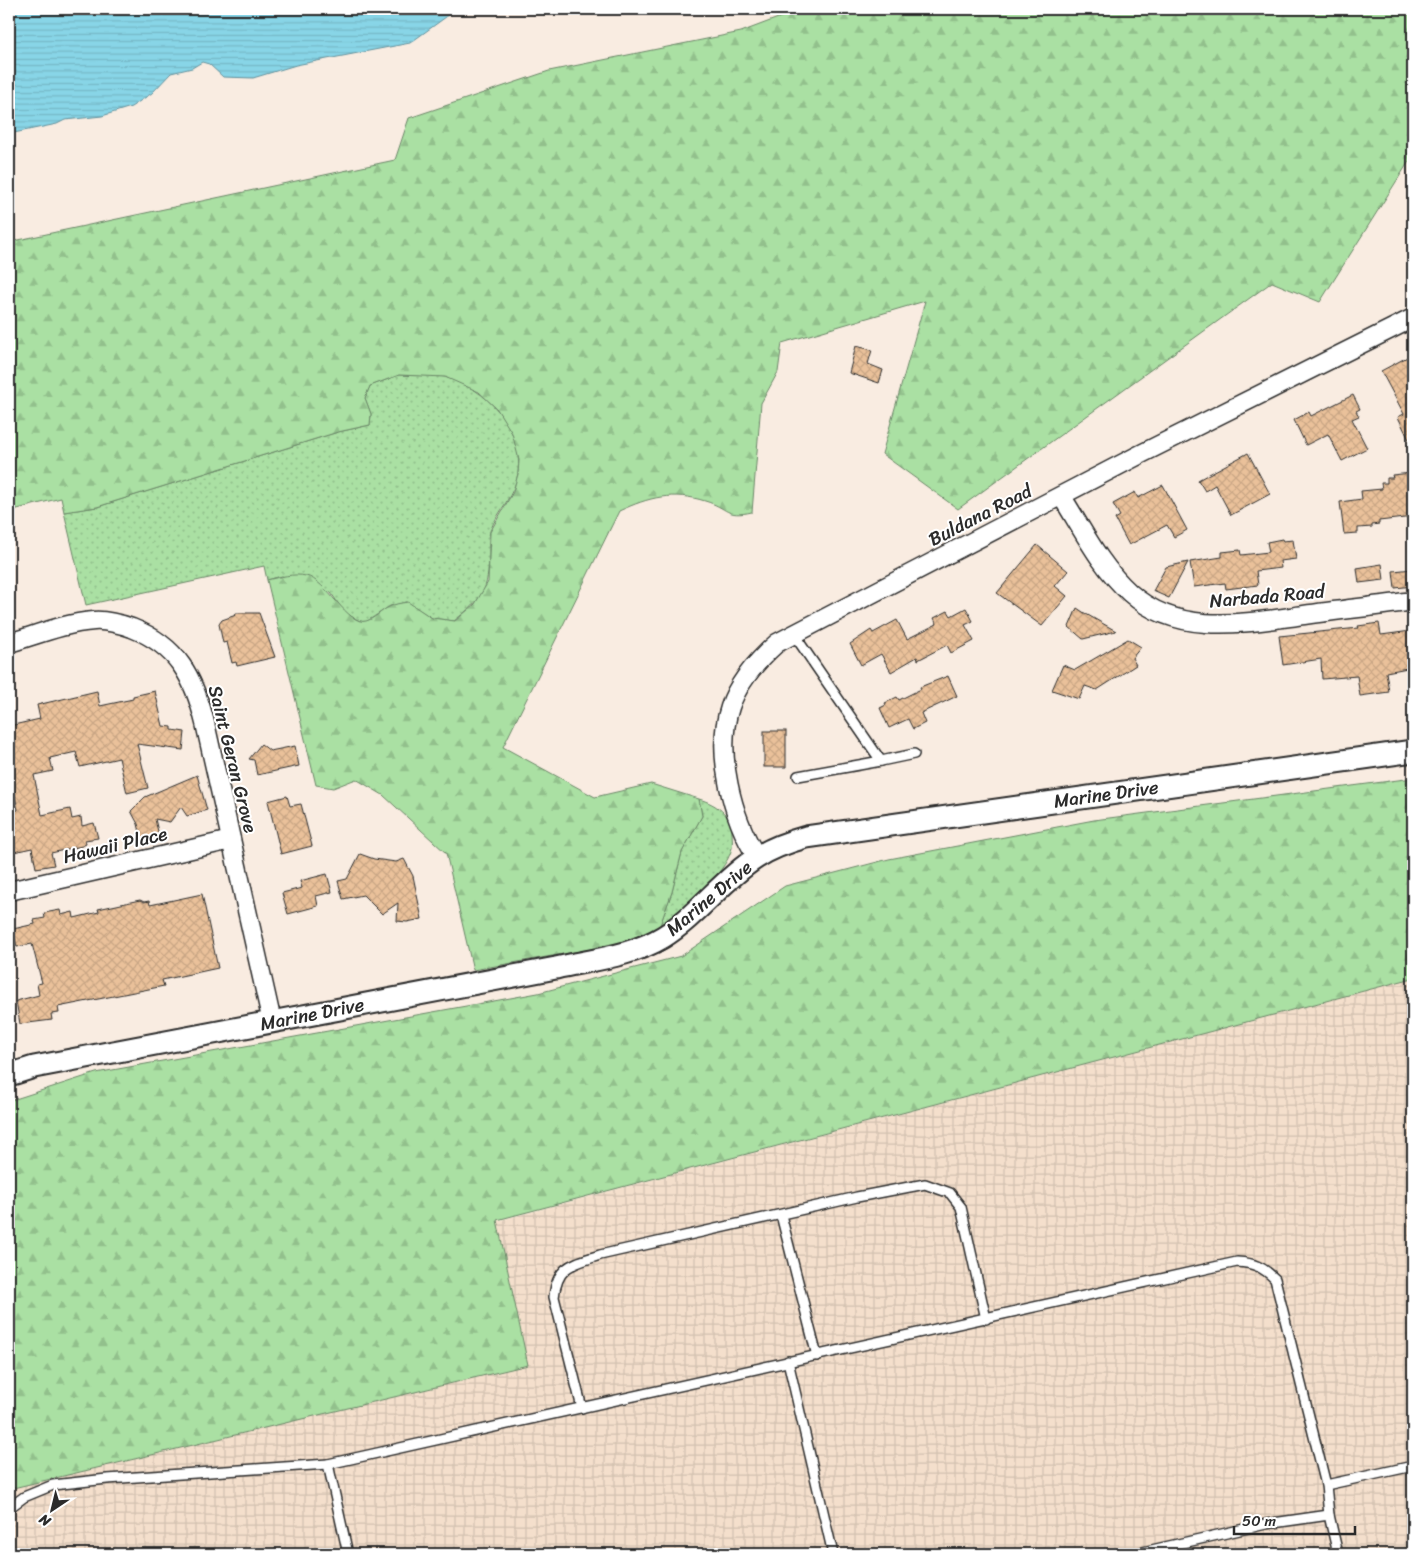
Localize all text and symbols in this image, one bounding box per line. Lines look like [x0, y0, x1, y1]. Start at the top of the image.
street label: Buldana Road [922, 474, 1039, 555]
street label: Narbada Road [1208, 574, 1328, 617]
street label: Saint Geran Grove [199, 682, 267, 836]
street label: Marine Drive [1052, 770, 1161, 818]
street label: Hawaii Place [60, 817, 170, 873]
street label: Marine Drive [658, 851, 760, 945]
street label: Marine Drive [257, 988, 367, 1040]
north arrow [28, 1486, 78, 1536]
scale bar [1234, 1503, 1356, 1535]
text: N [33, 1507, 57, 1534]
text: 50 m [1242, 1508, 1277, 1534]

